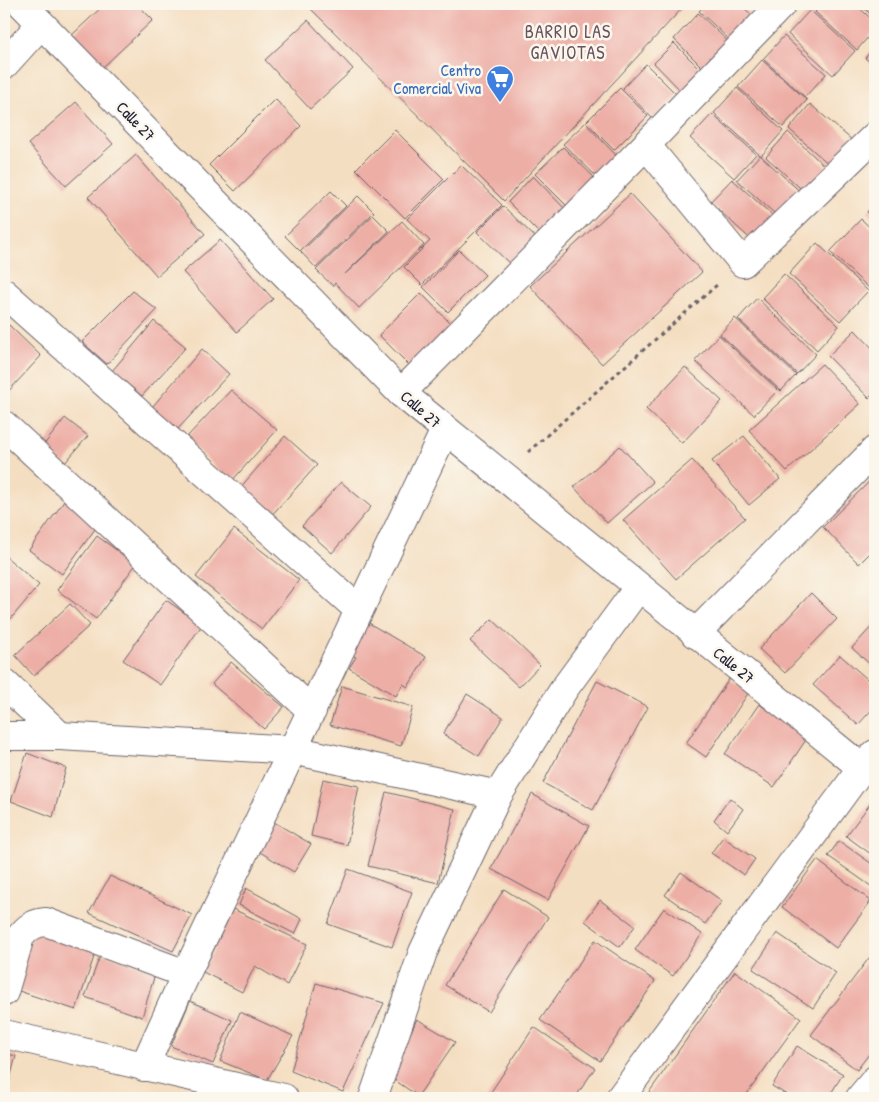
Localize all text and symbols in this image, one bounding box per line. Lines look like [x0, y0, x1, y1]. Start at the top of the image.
district label: BARRIO LAS GAVIOTAS [525, 19, 611, 65]
place label: Centro Comercial Viva [393, 59, 482, 99]
supermarket icon: Centro Comercial Viva [485, 64, 515, 103]
street label: Calle 27 [112, 96, 160, 146]
street label: Calle 27 [396, 385, 446, 433]
street label: Calle 27 [709, 642, 759, 689]

